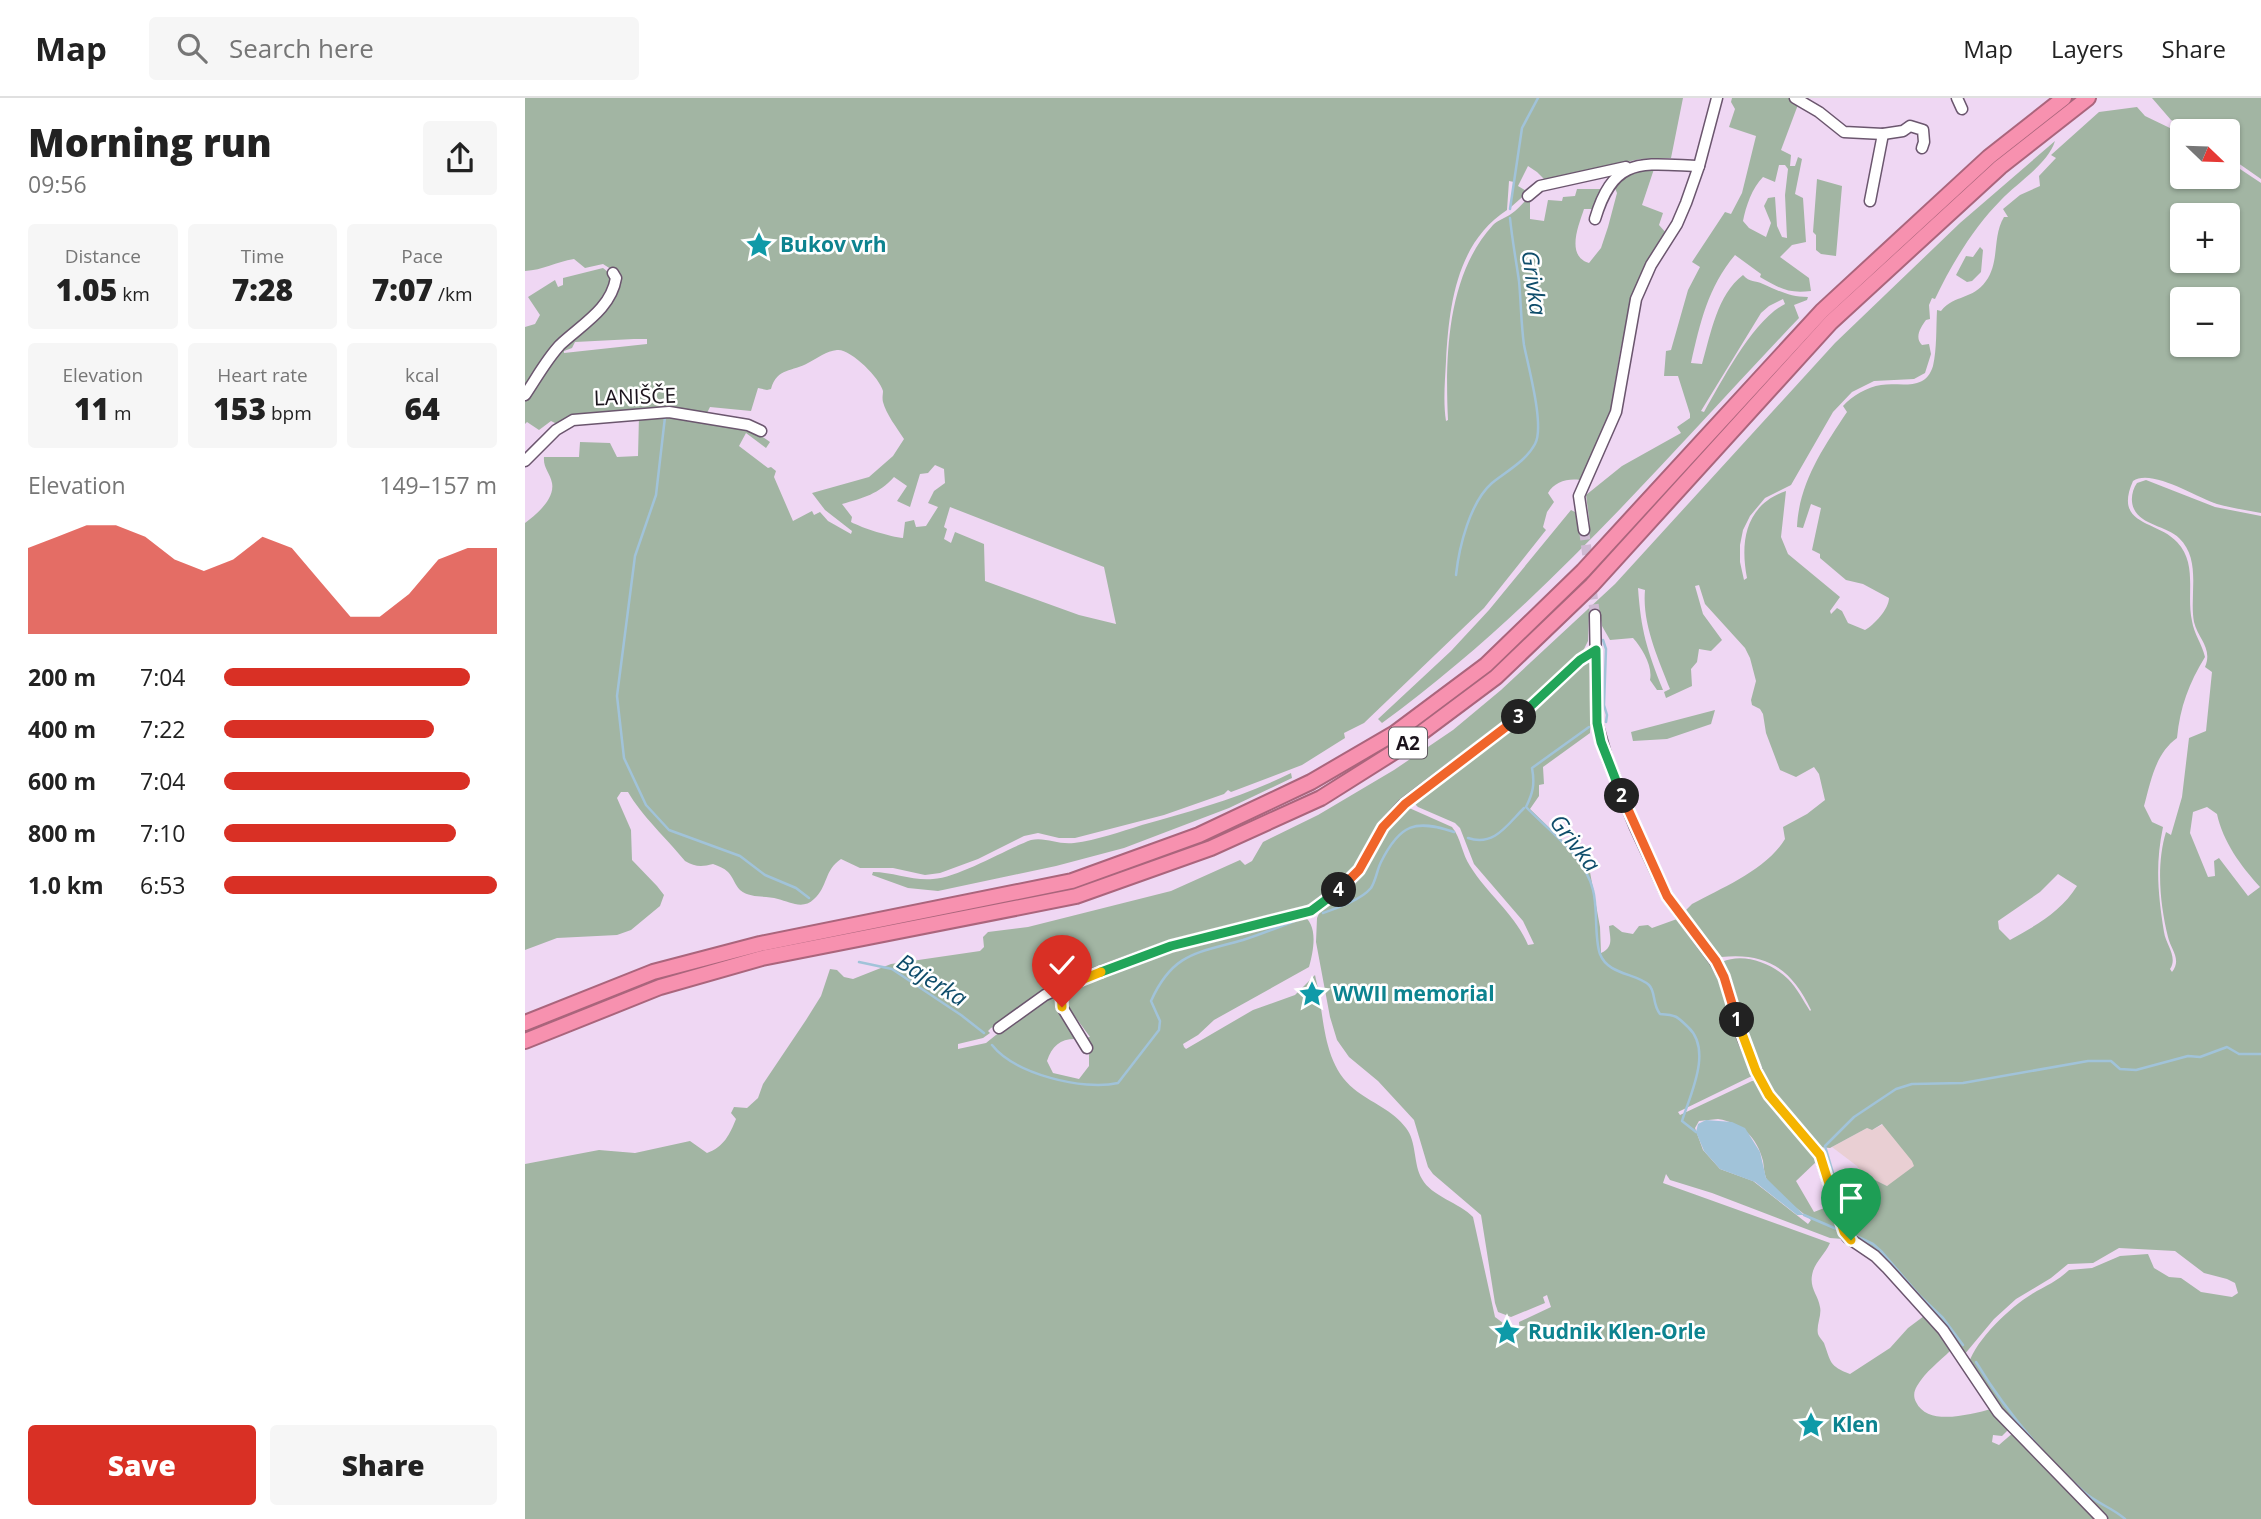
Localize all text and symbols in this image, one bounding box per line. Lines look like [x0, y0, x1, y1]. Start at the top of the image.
search box [149, 17, 639, 80]
text: Map [35, 26, 107, 71]
icon: search [173, 29, 211, 67]
text: Search here [229, 30, 374, 66]
text: Map [1963, 32, 2013, 65]
text: Layers [2051, 32, 2124, 65]
text: Share [2162, 32, 2226, 65]
text: Morning run [28, 116, 272, 168]
north arrow [2170, 119, 2240, 189]
map controls [2170, 119, 2240, 357]
button: share [423, 121, 497, 195]
text: 09:56 [28, 168, 87, 200]
button: + [2170, 203, 2240, 273]
place icon: Bukov vrh [744, 230, 774, 260]
place label: Bukov vrh [780, 230, 887, 258]
text: Distance [65, 243, 141, 269]
text: Time [241, 243, 284, 269]
text: Pace [401, 243, 443, 269]
water label: Grivka [1515, 248, 1555, 317]
text: 1.05 [56, 269, 117, 310]
text: 7:28 [232, 269, 293, 310]
text: 7:07 [372, 269, 433, 310]
text: km [117, 281, 150, 307]
text: /km [433, 281, 473, 307]
button: − [2170, 287, 2240, 357]
text: Elevation [62, 362, 143, 388]
text: Heart rate [217, 362, 308, 388]
text: kcal [405, 362, 439, 388]
street label: LANIŠČE [593, 381, 677, 411]
text: 11 [74, 388, 109, 429]
text: 153 [213, 388, 266, 429]
text: 64 [405, 388, 440, 429]
text: m [109, 400, 132, 426]
text: bpm [266, 400, 312, 426]
text: Elevation [28, 469, 126, 501]
text: 149–157 m [379, 469, 497, 501]
text: 200 m [28, 661, 96, 693]
text: 7:04 [140, 661, 186, 693]
pin: 3 [1501, 700, 1537, 734]
text: 3 [1513, 703, 1524, 729]
text: 400 m [28, 713, 96, 745]
text: 7:22 [140, 713, 186, 745]
road number: A2 [1389, 728, 1427, 758]
text: 600 m [28, 765, 96, 797]
text: 7:04 [140, 765, 186, 797]
pin: 2 [1605, 778, 1639, 814]
text: 2 [1616, 782, 1627, 808]
water label: Grivka [1543, 807, 1609, 878]
text: 800 m [28, 817, 96, 849]
text: 7:10 [140, 817, 186, 849]
text: 1.0 km [28, 869, 104, 901]
text: 6:53 [140, 869, 186, 901]
pin: 4 [1321, 872, 1357, 908]
text: 4 [1333, 876, 1344, 902]
pin [1032, 935, 1092, 1007]
water label: Bajerka [891, 945, 974, 1013]
icon: check [1043, 946, 1081, 984]
place icon: WWII memorial [1297, 979, 1327, 1009]
place label: WWII memorial [1333, 979, 1495, 1007]
pin: 1 [1719, 1002, 1755, 1038]
text: 1 [1731, 1006, 1742, 1032]
pin [1821, 1168, 1881, 1240]
icon: arrive [1832, 1179, 1870, 1217]
place icon: Rudnik Klen-Orle [1492, 1317, 1522, 1347]
place label: Rudnik Klen-Orle [1528, 1317, 1706, 1345]
place icon: Klen [1796, 1410, 1826, 1440]
place label: Klen [1832, 1410, 1879, 1438]
button: Save [28, 1425, 256, 1505]
button: Share [270, 1425, 497, 1505]

